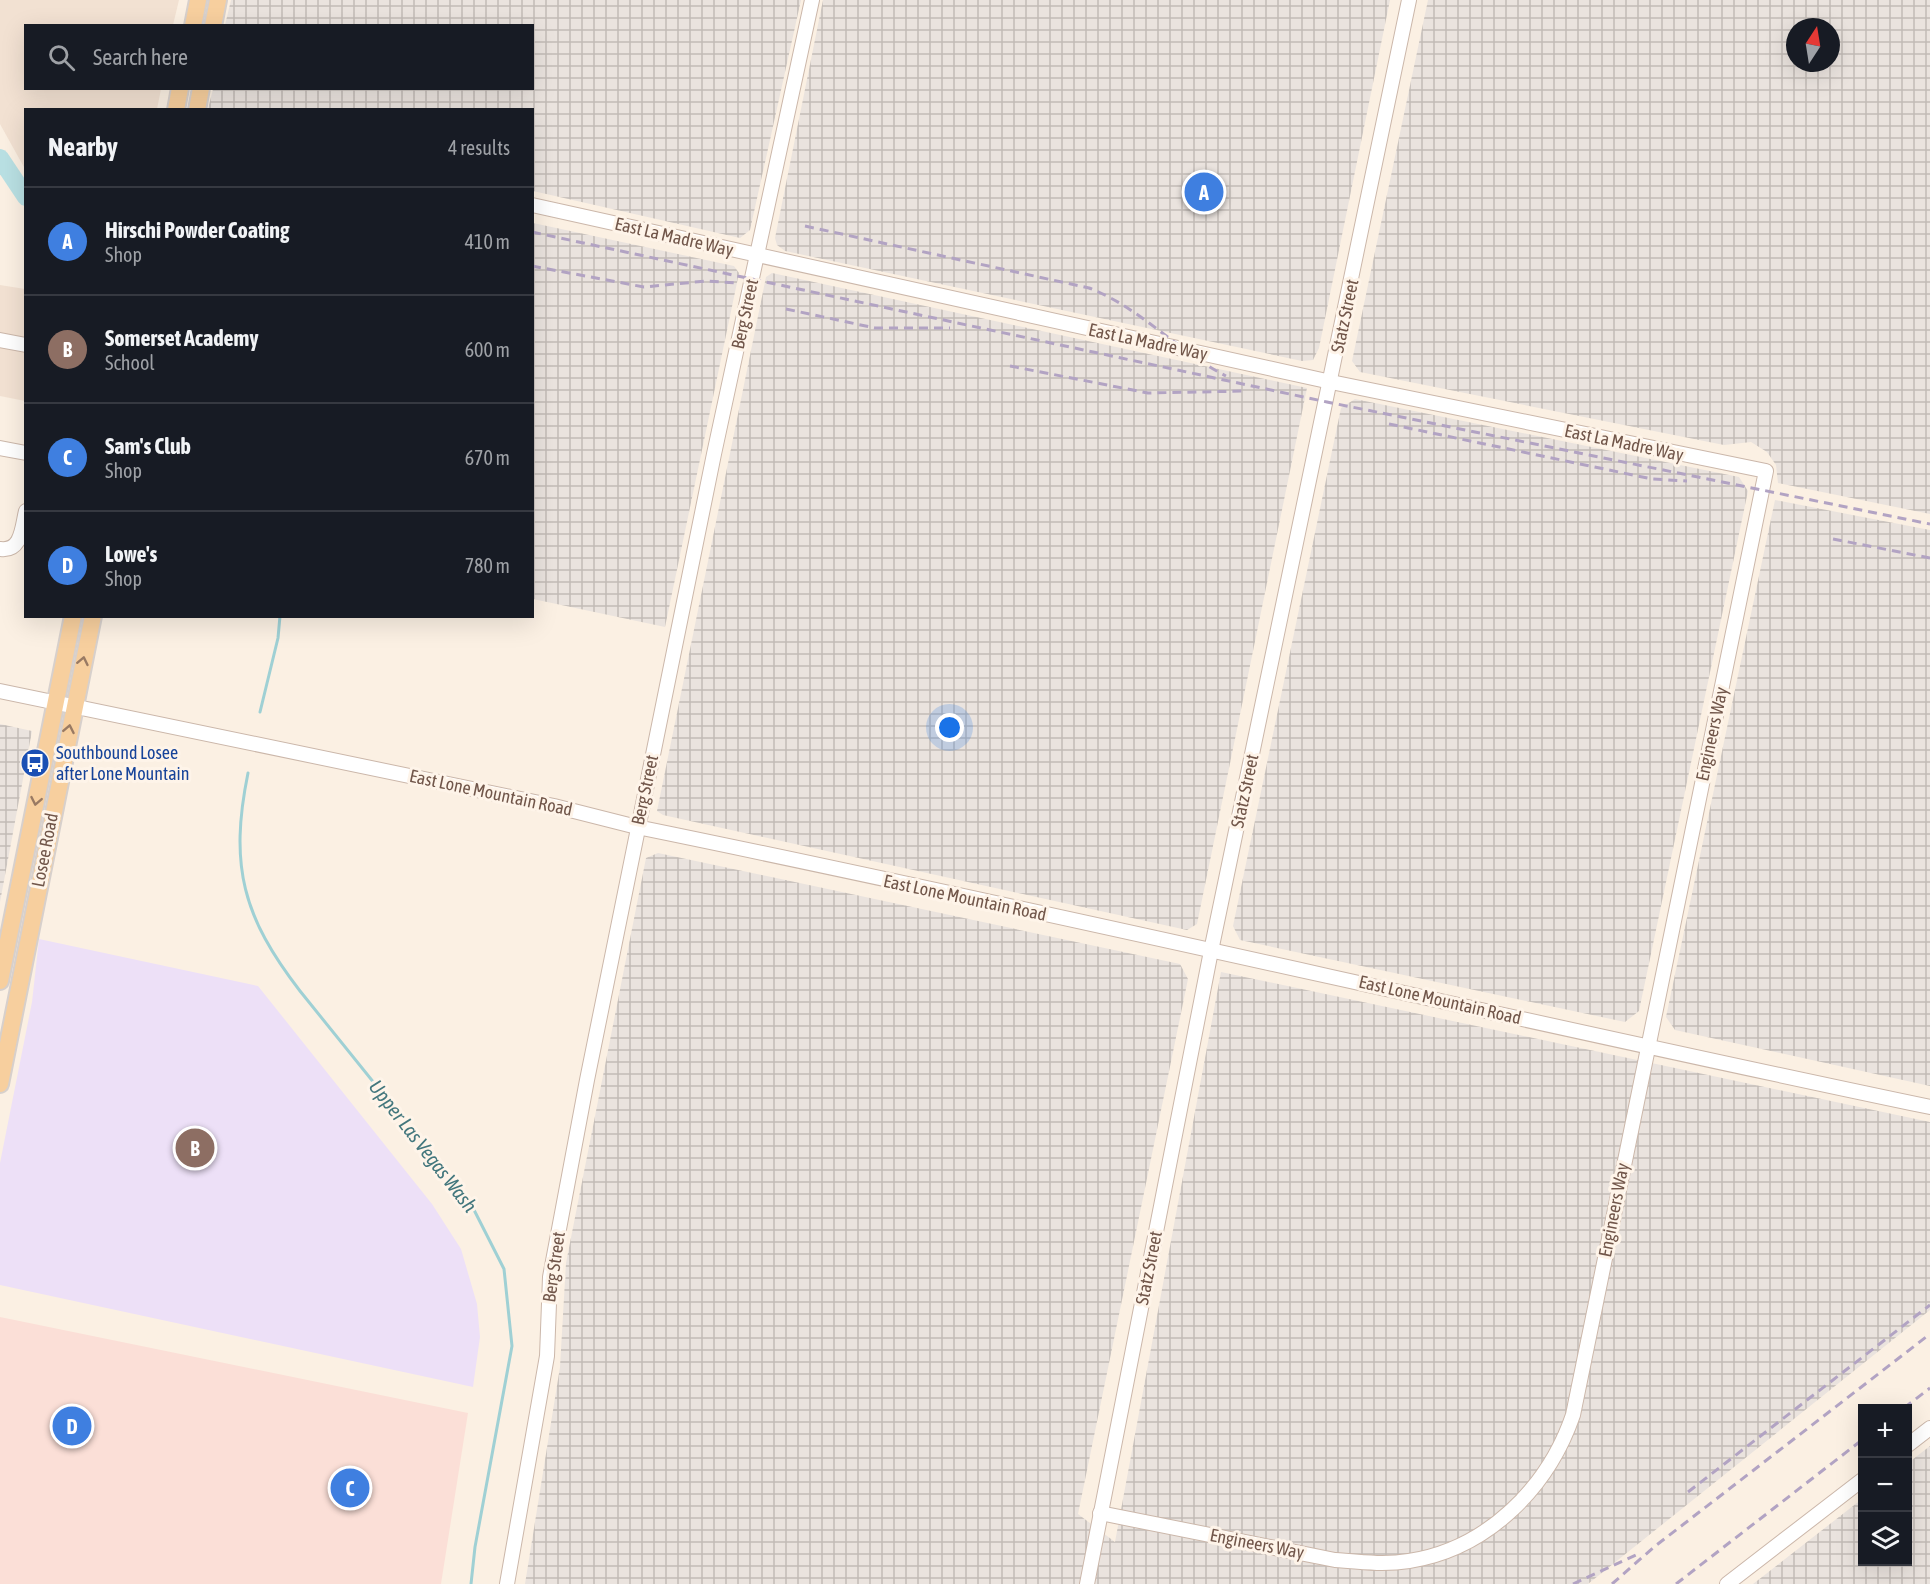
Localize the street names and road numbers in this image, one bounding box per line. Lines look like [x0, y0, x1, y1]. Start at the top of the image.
street label: East La Madre Way [613, 213, 735, 260]
street label: Berg Street [727, 277, 762, 351]
street label: Statz Street [1326, 277, 1363, 355]
street label: East La Madre Way [1087, 319, 1209, 364]
street label: East La Madre Way [1563, 420, 1685, 465]
street label: Engineers Way [1691, 685, 1732, 783]
street label: Statz Street [1226, 752, 1263, 830]
street label: Berg Street [627, 753, 662, 827]
street label: East Lone Mountain Road [408, 765, 574, 820]
street label: Losee Road [27, 811, 62, 889]
street label: East Lone Mountain Road [882, 870, 1048, 925]
street label: East Lone Mountain Road [1357, 971, 1523, 1028]
street label: Engineers Way [1594, 1161, 1633, 1259]
street label: Statz Street [1131, 1229, 1166, 1307]
street label: Berg Street [538, 1230, 569, 1304]
street label: Engineers Way [1208, 1524, 1306, 1563]

